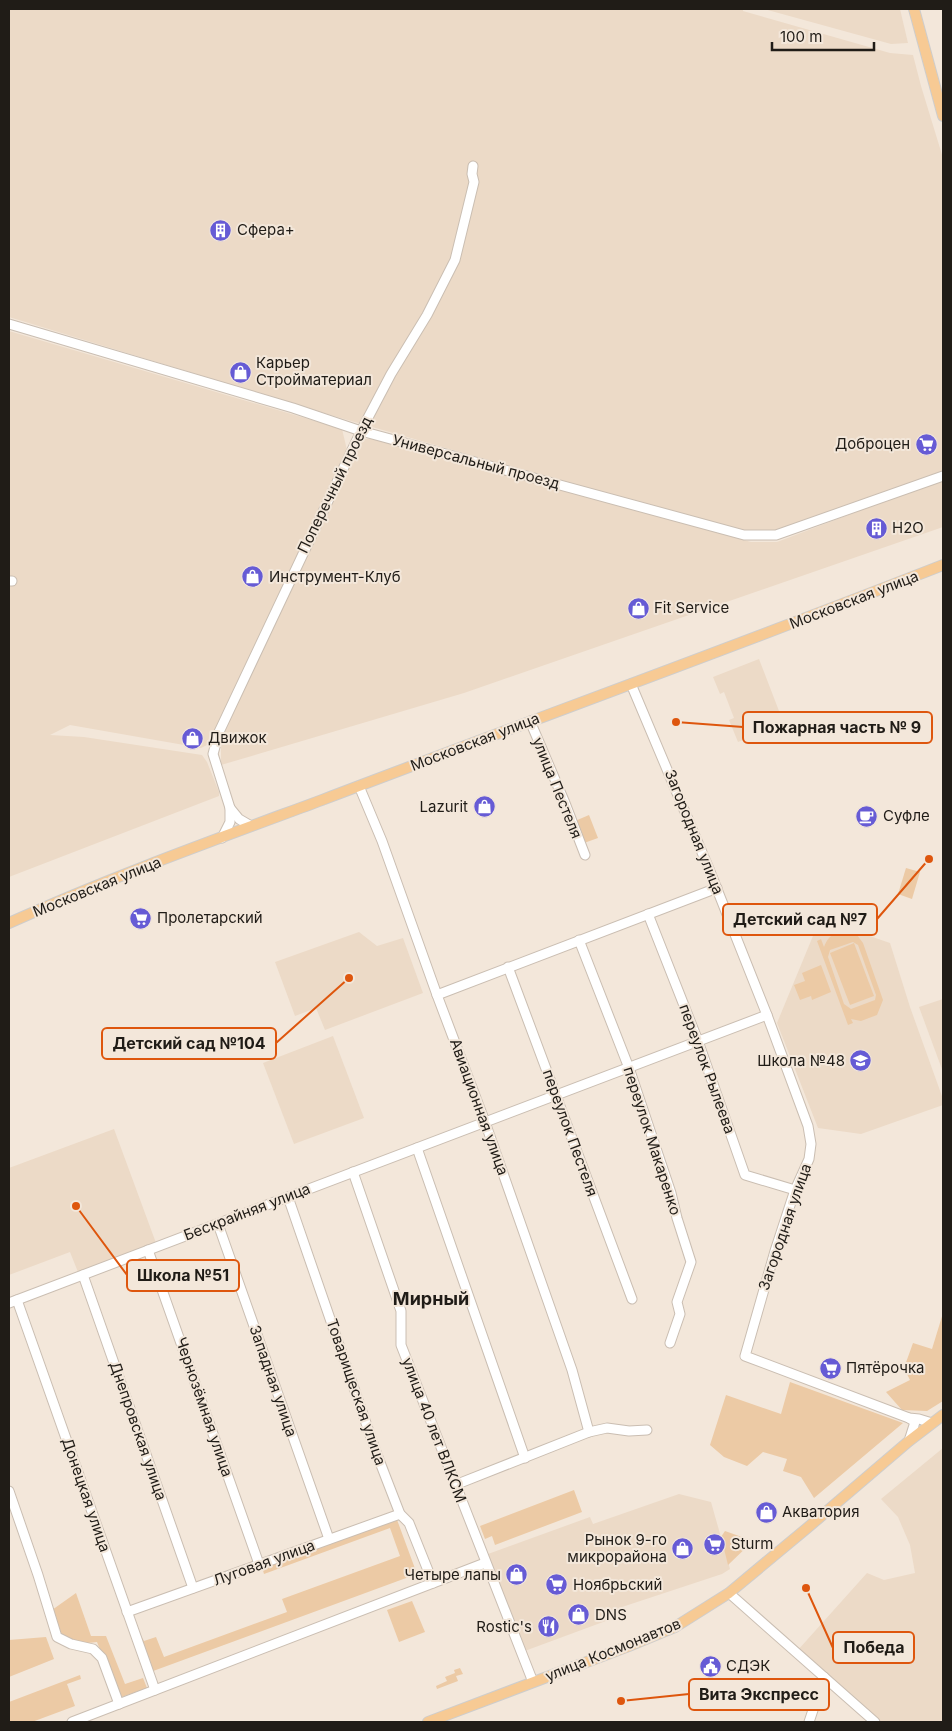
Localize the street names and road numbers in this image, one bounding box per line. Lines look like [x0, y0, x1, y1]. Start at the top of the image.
street label: Поперечный проезд [293, 413, 376, 556]
street label: Универсальный проезд [390, 430, 562, 493]
street label: Московская улица [787, 566, 921, 633]
street label: Московская улица [408, 708, 542, 775]
street label: улица Пестеля [528, 734, 586, 841]
street label: Загородная улица [661, 767, 728, 897]
street label: Московская улица [30, 852, 164, 921]
street label: переулок Рылеева [675, 1001, 740, 1136]
street label: Авиационная улица [446, 1036, 513, 1178]
street label: переулок Макаренко [619, 1064, 685, 1218]
street label: переулок Пестеля [539, 1067, 602, 1199]
street label: Загородная улица [754, 1161, 815, 1293]
street label: Бескрайняя улица [181, 1179, 313, 1244]
street label: Товарищеская улица [322, 1316, 391, 1468]
street label: Западная улица [245, 1323, 301, 1439]
street label: Чернозёмная улица [172, 1334, 237, 1479]
street label: улица 40 лет ВЛКСМ [398, 1355, 471, 1505]
street label: Днепровская улица [106, 1359, 171, 1503]
street label: Донецкая улица [58, 1435, 115, 1554]
street label: Луговая улица [210, 1535, 317, 1590]
street label: улица Космонавтов [542, 1614, 683, 1685]

